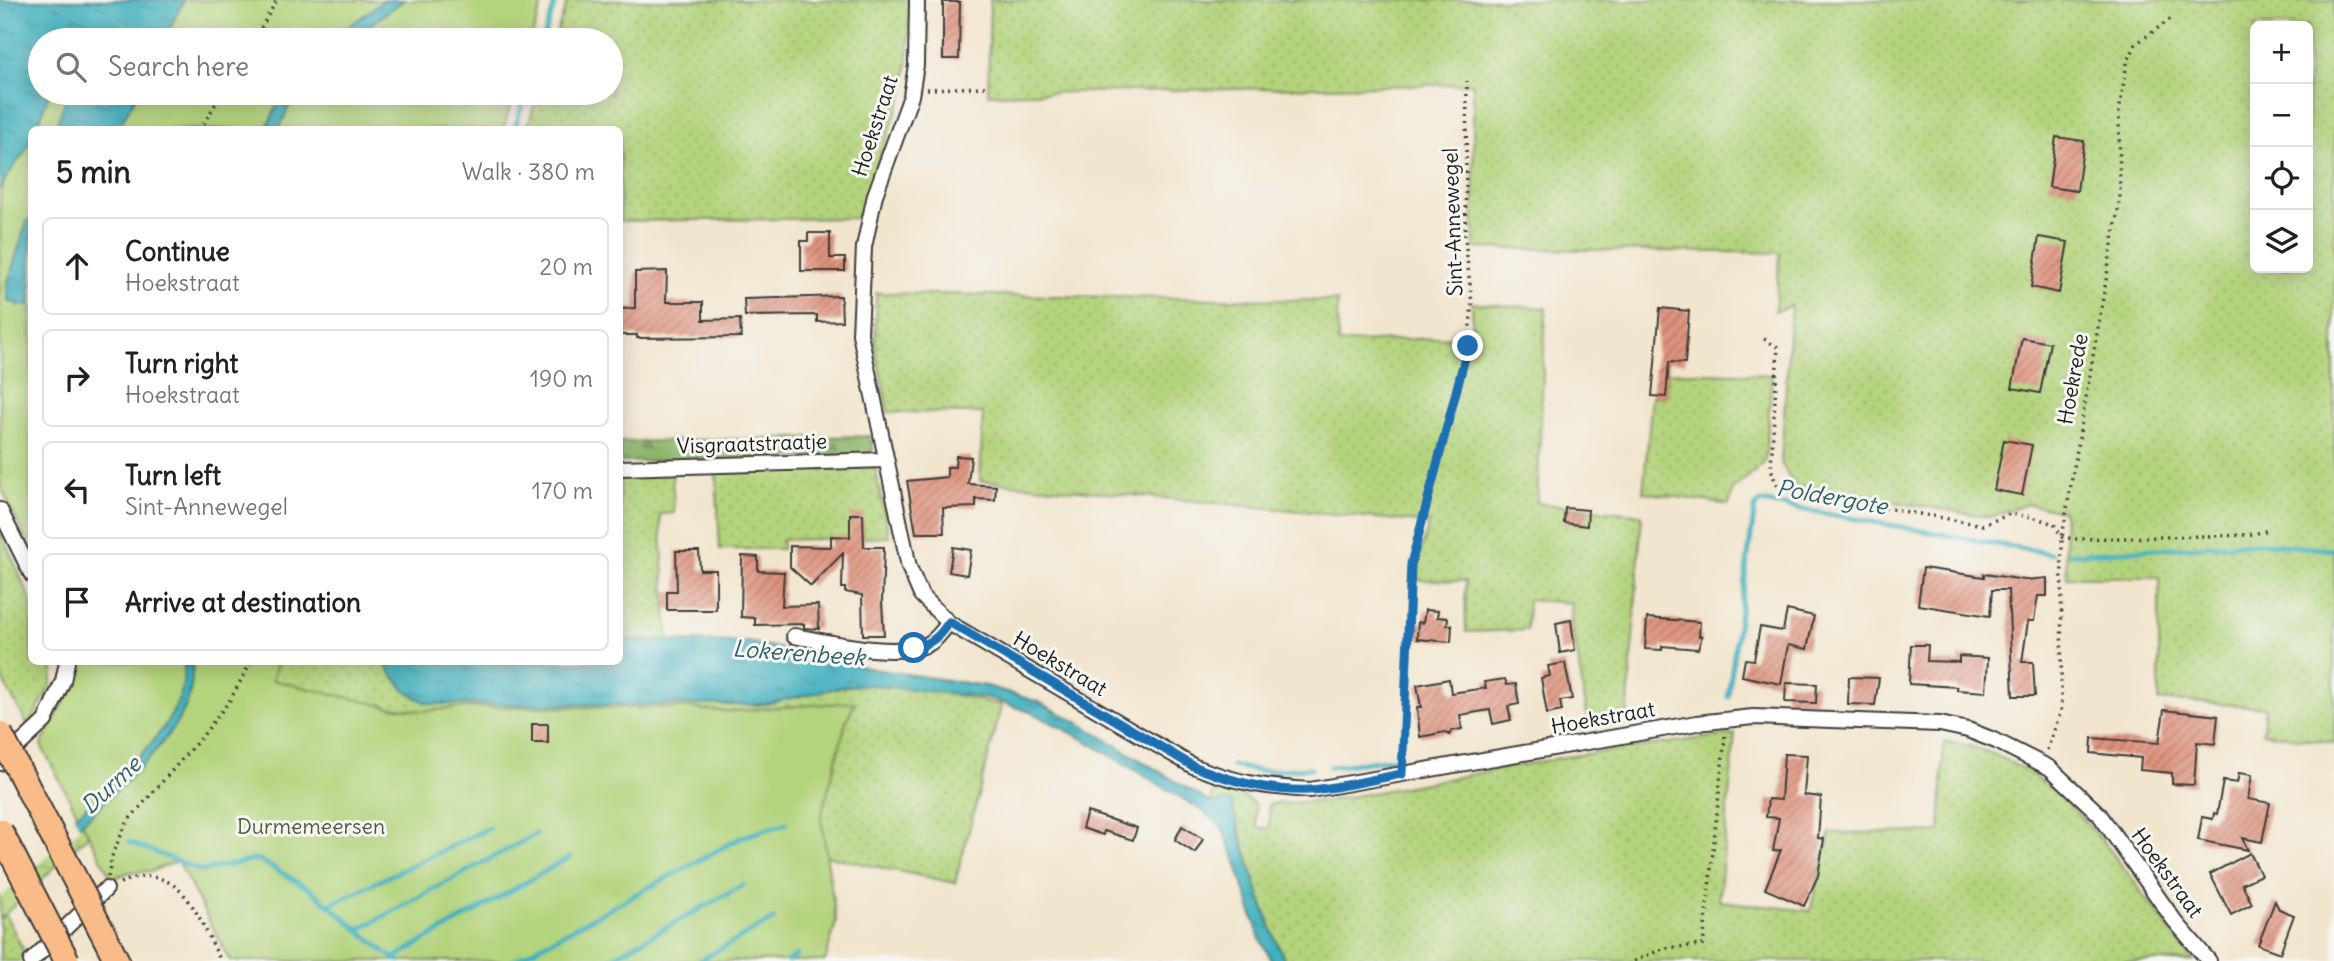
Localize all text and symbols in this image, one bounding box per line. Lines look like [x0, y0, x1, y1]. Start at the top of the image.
map controls [2250, 21, 2313, 273]
button: + [2250, 21, 2313, 84]
search box [28, 28, 623, 105]
icon: search [52, 48, 90, 86]
text: Search here [108, 50, 249, 83]
street label: Hoekstraat [845, 72, 904, 180]
button: − [2250, 84, 2313, 147]
street label: Sint-Annewegel [1436, 147, 1469, 297]
button: locate [2250, 147, 2313, 210]
text: 5 min [56, 153, 131, 191]
text: Walk · 380 m [462, 157, 595, 186]
button: layers [2250, 210, 2313, 273]
text: Continue [125, 235, 230, 268]
icon: ahead [58, 247, 96, 285]
text: 20 m [540, 252, 593, 281]
text: Hoekstraat [125, 268, 240, 297]
route end [1452, 330, 1483, 361]
street label: Hoekrede [2051, 331, 2094, 426]
text: Turn right [125, 347, 238, 380]
icon: right [58, 359, 96, 397]
text: 190 m [530, 364, 593, 393]
text: Hoekstraat [125, 380, 240, 409]
street label: Visgraatstraatje [676, 427, 828, 460]
text: Turn left [125, 459, 221, 492]
icon: left [58, 471, 96, 509]
water label: Poldergote [1774, 473, 1891, 521]
text: 170 m [532, 476, 593, 505]
text: Sint-Annewegel [125, 492, 288, 521]
icon: arrive [58, 583, 96, 621]
text: Arrive at destination [125, 586, 361, 619]
street label: Hoekstraat [1008, 625, 1112, 702]
route start [898, 632, 929, 663]
water label: Lokerenbeek [732, 633, 868, 672]
street label: Hoekstraat [1549, 695, 1657, 740]
water label: Durme [75, 748, 148, 820]
park label: Durmemeersen [237, 813, 385, 840]
street label: Hoekstraat [2126, 822, 2209, 923]

